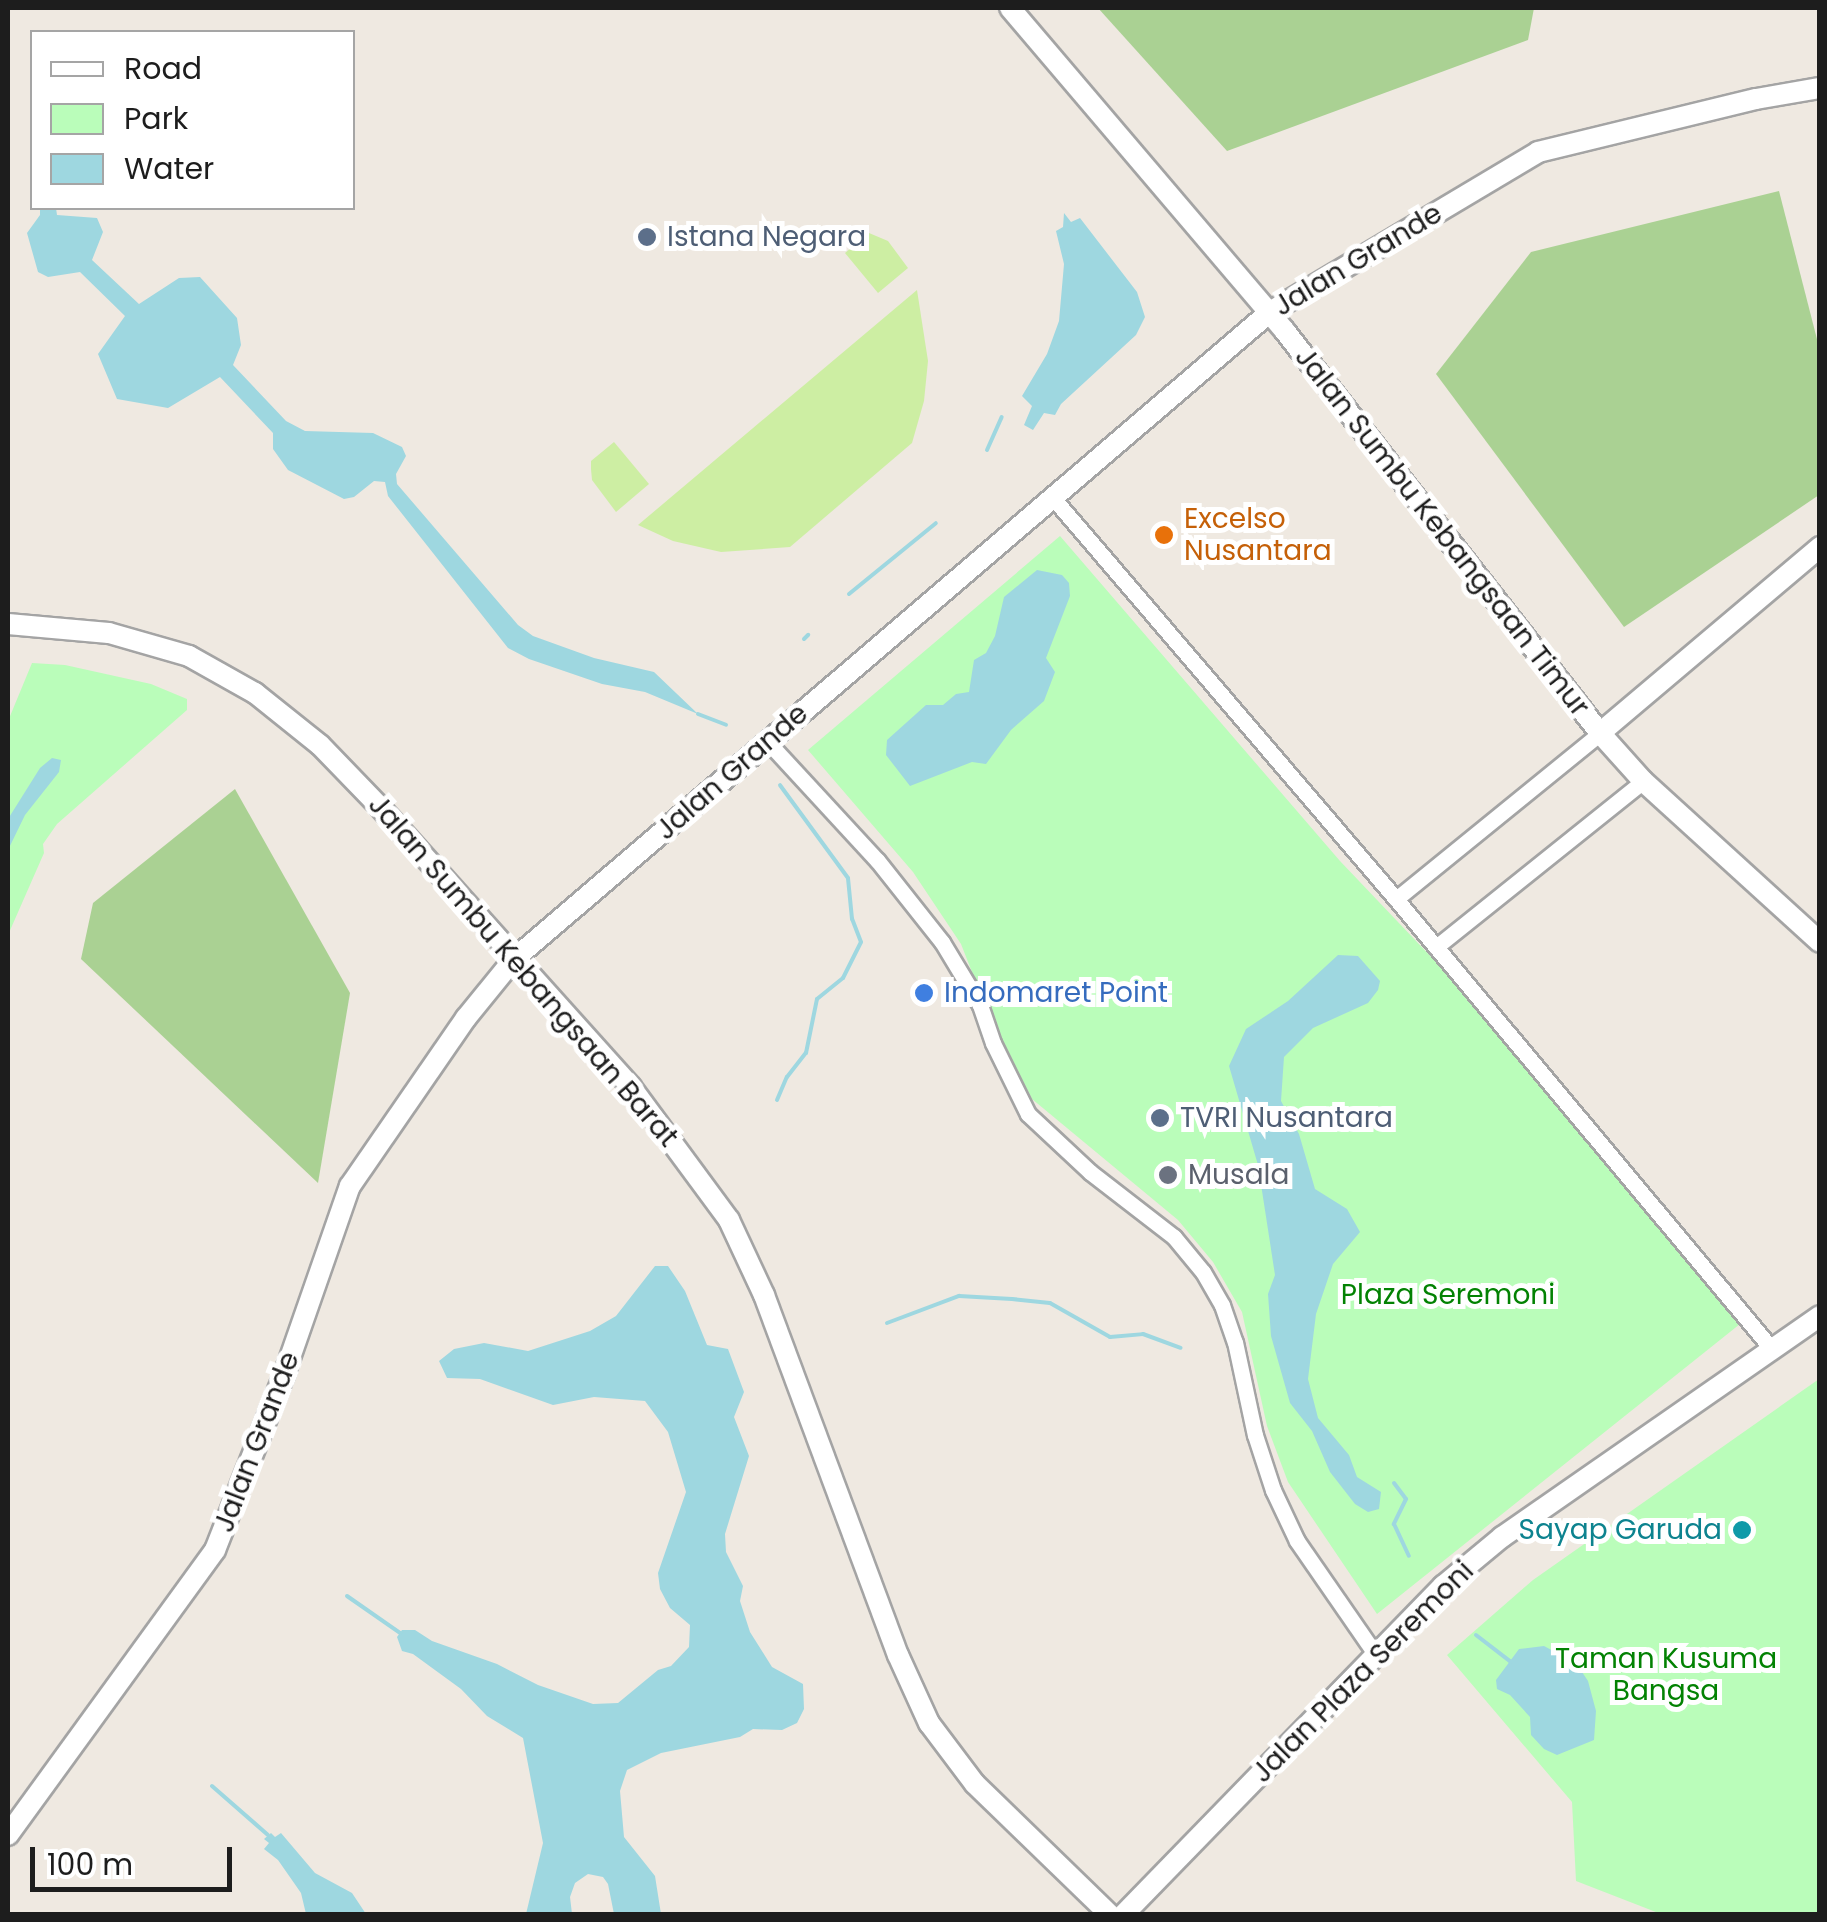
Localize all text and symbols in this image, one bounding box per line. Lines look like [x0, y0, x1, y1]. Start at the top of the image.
legend [30, 30, 355, 210]
text: Road [124, 47, 202, 90]
text: Park [124, 97, 188, 140]
text: Water [124, 147, 214, 190]
street label: Jalan Grande [1268, 197, 1448, 323]
place label: Istana Negara [667, 220, 866, 254]
marker: Istana Negara [636, 226, 658, 248]
street label: Jalan Sumbu Kebangsaan Timur [1288, 341, 1596, 723]
place label: Excelso Nusantara [1184, 502, 1332, 568]
marker: Excelso Nusantara [1153, 524, 1175, 546]
street label: Jalan Grande [649, 697, 815, 847]
street label: Jalan Sumbu Kebangsaan Barat [361, 788, 685, 1154]
place label: Indomaret Point [944, 976, 1168, 1010]
marker: Indomaret Point [913, 982, 935, 1004]
place label: TVRI Nusantara [1180, 1101, 1393, 1135]
marker: TVRI Nusantara [1149, 1107, 1171, 1129]
place label: Musala [1188, 1158, 1289, 1192]
marker: Musala [1157, 1164, 1179, 1186]
park label: Plaza Seremoni [1341, 1278, 1555, 1312]
street label: Jalan Grande [207, 1347, 307, 1537]
place label: Sayap Garuda [1519, 1513, 1722, 1547]
marker: Sayap Garuda [1731, 1519, 1753, 1541]
street label: Jalan Plaza Seremoni [1245, 1554, 1481, 1790]
park label: Taman Kusuma Bangsa [1555, 1642, 1777, 1708]
scale bar [35, 1827, 238, 1889]
text: 100 m [47, 1843, 133, 1886]

